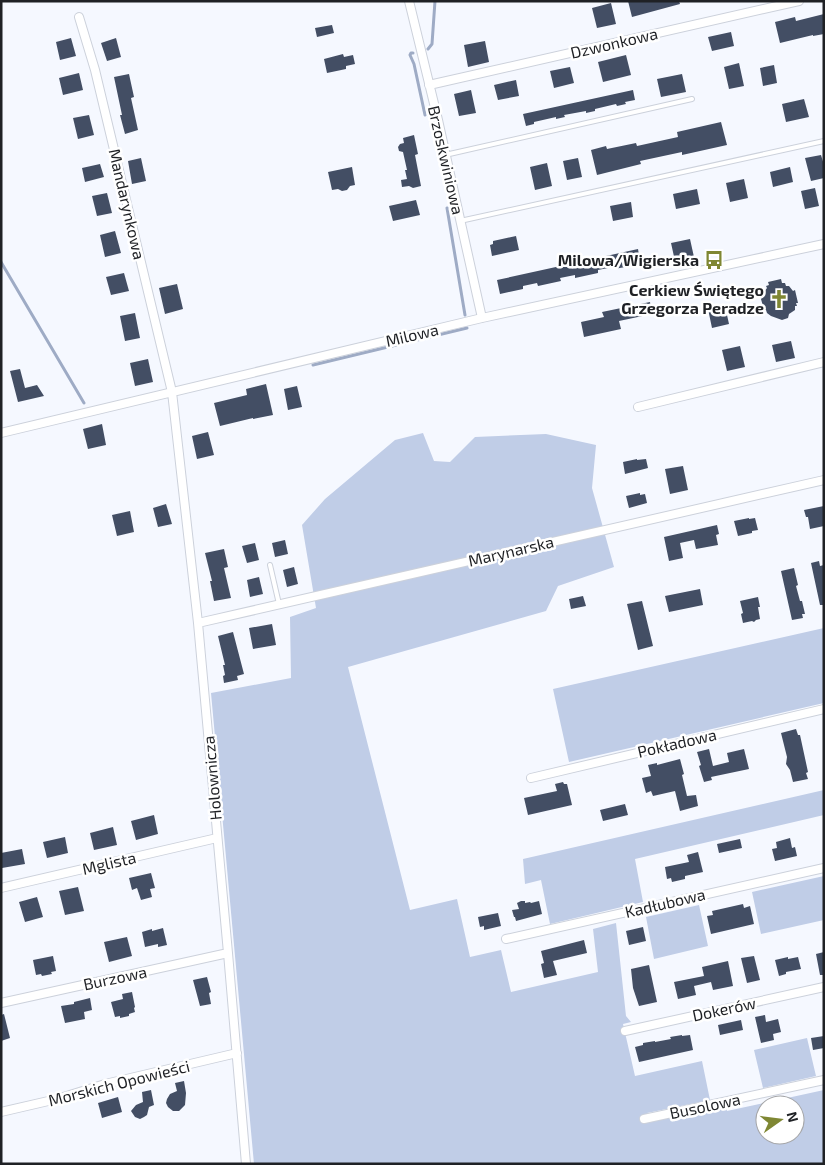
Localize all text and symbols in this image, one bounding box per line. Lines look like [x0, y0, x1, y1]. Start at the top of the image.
street label: Dzwonkowa [568, 23, 659, 62]
street label: Brzoskwiniowa [425, 104, 468, 216]
street label: Mandarynkowa [106, 147, 149, 261]
bus stop icon: Milowa/Wigierska [703, 249, 725, 271]
place label: Milowa/Wigierska [558, 250, 699, 269]
place label: Cerkiew Świętego Grzegorza Peradze [621, 280, 764, 317]
church icon: Cerkiew Świętego Grzegorza Peradze [768, 288, 790, 310]
street label: Milowa [384, 319, 440, 350]
street label: Marynarska [466, 531, 556, 570]
street label: Pokładowa [635, 724, 718, 761]
street label: Holownicza [198, 735, 225, 821]
street label: Mglista [80, 847, 138, 878]
street label: Kadłubowa [623, 884, 707, 921]
street label: Burzowa [81, 962, 148, 994]
street label: Dokerów [690, 992, 757, 1025]
street label: Morskich Opowieści [46, 1056, 192, 1109]
street label: Busolowa [668, 1089, 742, 1122]
north arrow [755, 1095, 805, 1145]
text: N [784, 1110, 803, 1124]

